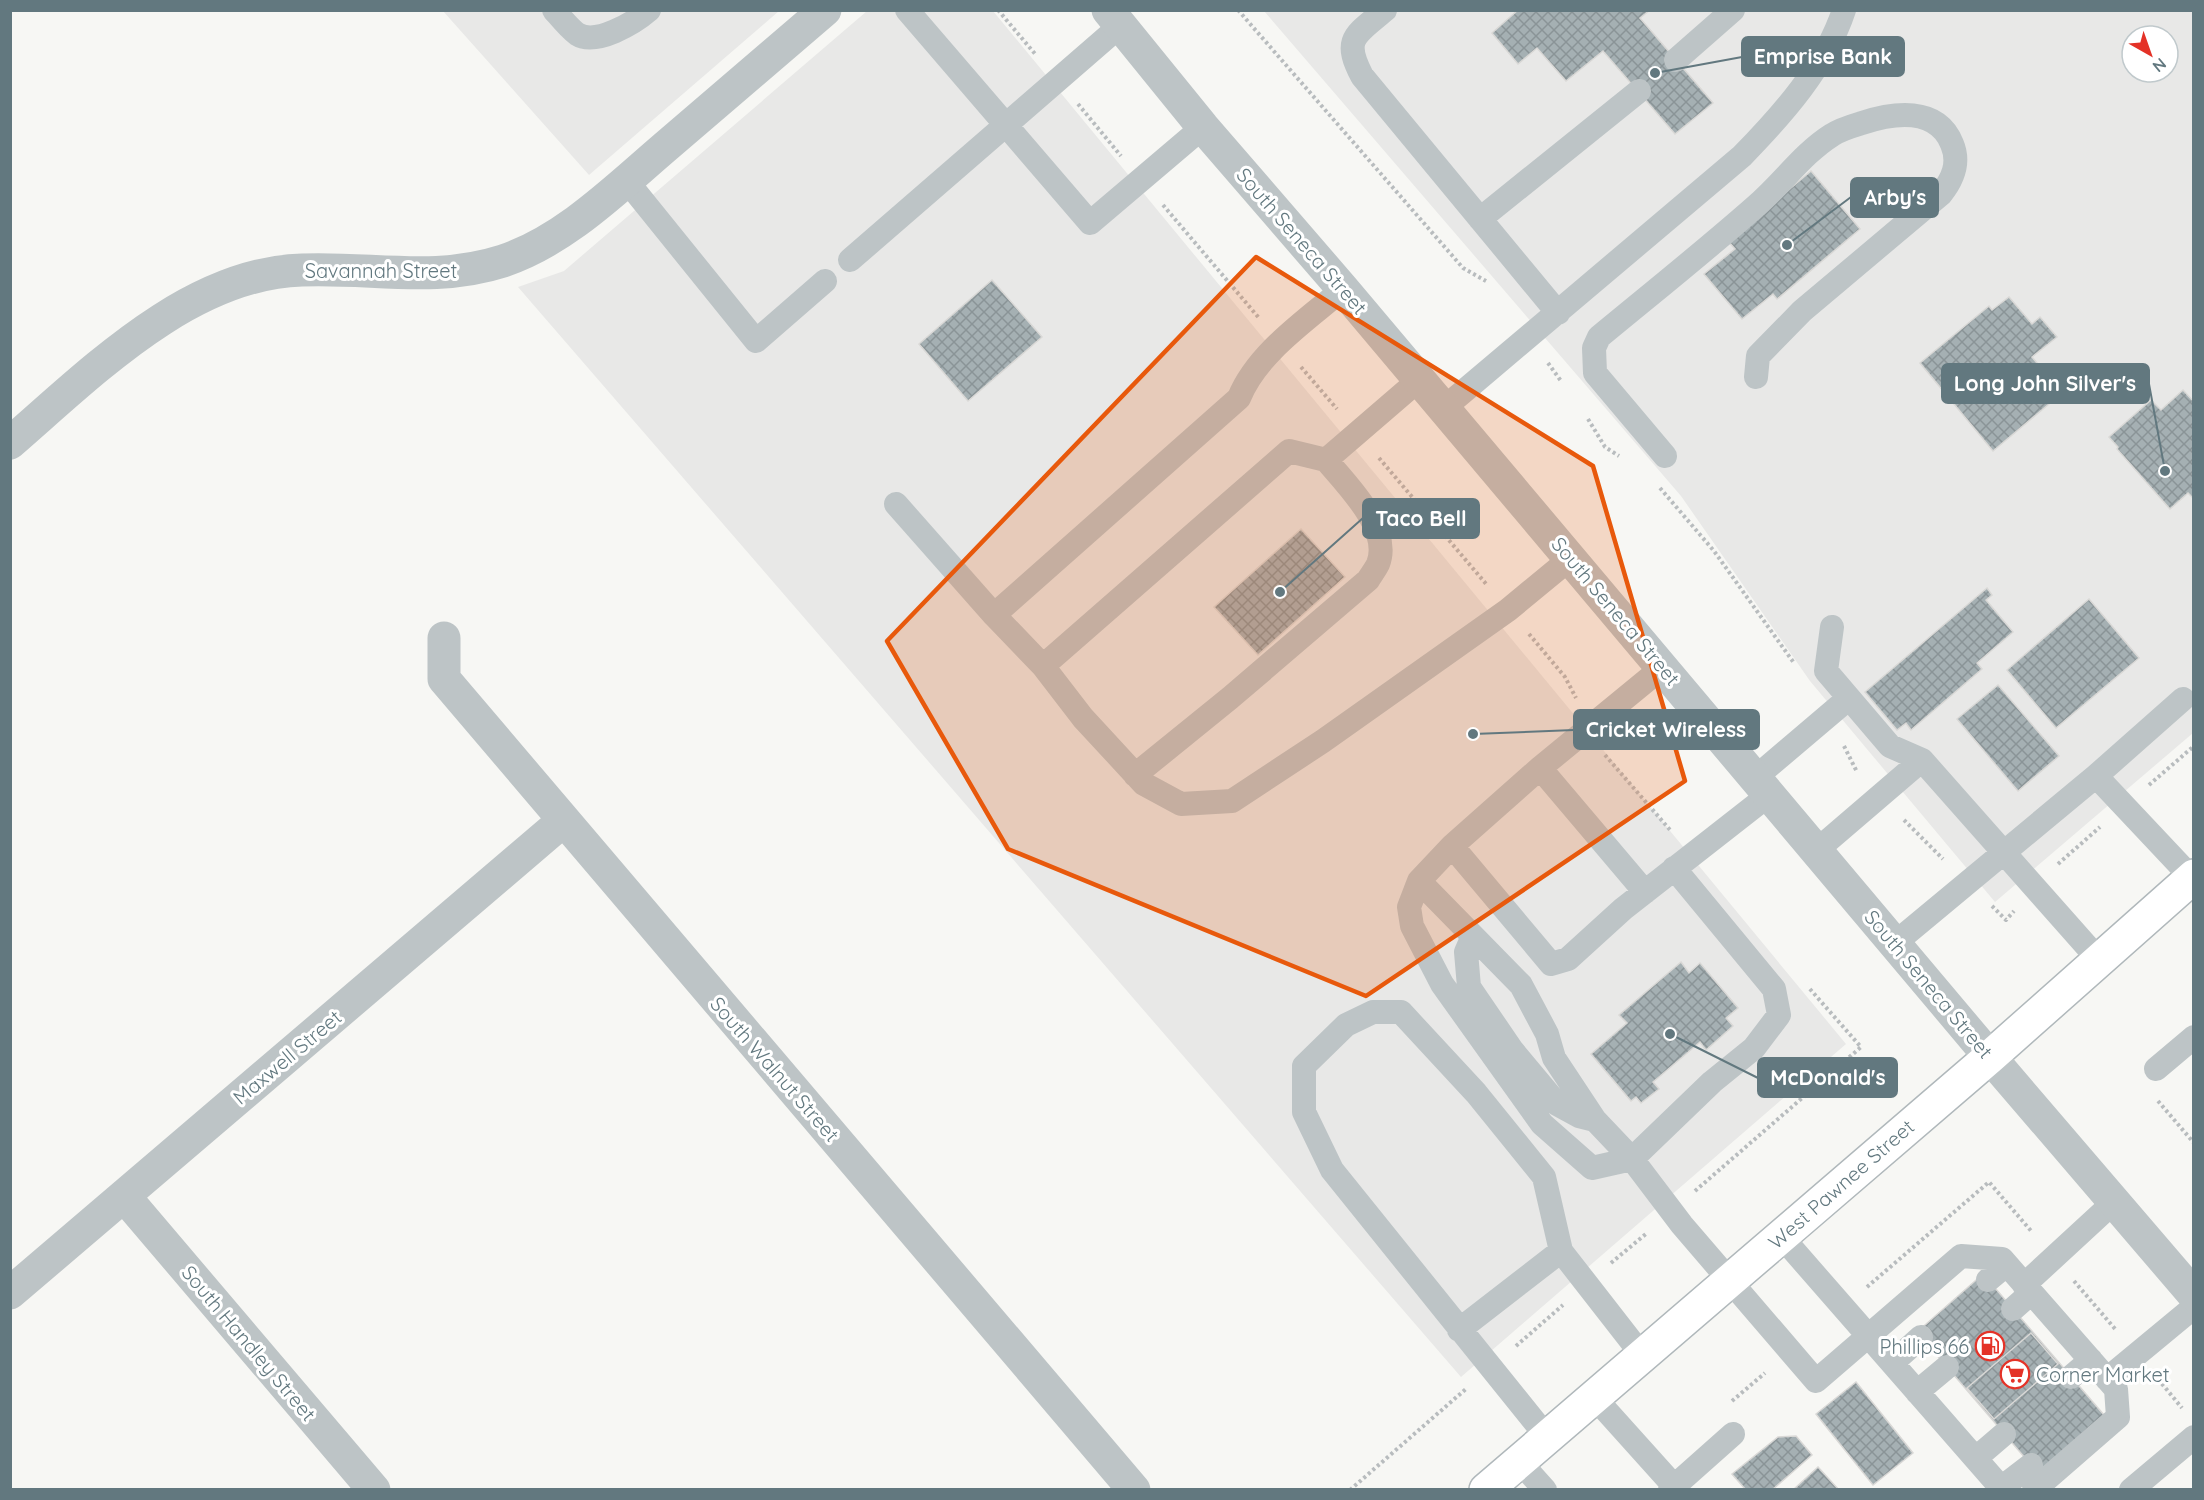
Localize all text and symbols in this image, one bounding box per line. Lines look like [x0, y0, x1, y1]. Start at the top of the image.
north arrow [2120, 24, 2180, 84]
callout: Emprise Bank [1742, 37, 1904, 76]
text: Emprise Bank [1754, 43, 1892, 69]
text: N [2149, 54, 2171, 77]
street label: South Seneca Street [1231, 162, 1373, 320]
callout: Arby's [1851, 178, 1938, 217]
text: Arby's [1864, 184, 1926, 210]
street label: Savannah Street [305, 258, 457, 283]
callout: Long John Silver's [1942, 364, 2149, 403]
text: Long John Silver's [1954, 370, 2136, 396]
callout: Taco Bell [1363, 499, 1479, 538]
text: Taco Bell [1375, 505, 1467, 531]
street label: South Seneca Street [1547, 532, 1686, 691]
callout: Cricket Wireless [1574, 710, 1759, 749]
text: Cricket Wireless [1586, 716, 1746, 742]
street label: South Seneca Street [1860, 905, 1999, 1064]
street label: South Walnut Street [705, 991, 845, 1147]
street label: Maxwell Street [228, 1004, 347, 1110]
callout: McDonald's [1758, 1058, 1897, 1097]
text: McDonald's [1770, 1064, 1886, 1090]
street label: West Pawnee Street [1763, 1114, 1919, 1254]
street label: South Handley Street [177, 1260, 322, 1426]
fuel station icon: Phillips 66 [1974, 1330, 2006, 1362]
place label: Phillips 66 [1879, 1334, 1969, 1359]
supermarket icon: Corner Market [1999, 1358, 2031, 1390]
place label: Corner Market [2036, 1362, 2170, 1387]

